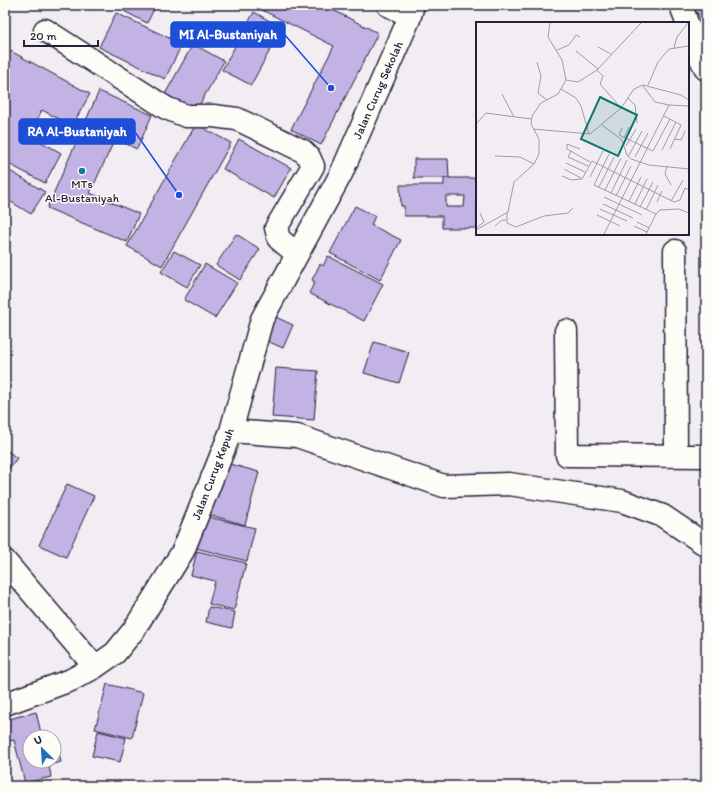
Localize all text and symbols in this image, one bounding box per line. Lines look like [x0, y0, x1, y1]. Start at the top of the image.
scale bar [24, 22, 98, 48]
callout: MI Al-Bustaniyah [171, 22, 285, 47]
inset map [476, 22, 689, 235]
text: MI Al-Bustaniyah [179, 27, 278, 43]
text: 20 m [30, 29, 57, 43]
street label: Jalan Curug Sekolah [350, 38, 406, 141]
callout: RA Al-Bustaniyah [19, 119, 135, 144]
text: RA Al-Bustaniyah [27, 124, 128, 140]
marker: MTs Al-Bustaniyah [77, 166, 87, 176]
place label: MTs Al-Bustaniyah [45, 177, 120, 205]
street label: Jalan Curug Kepuh [189, 426, 237, 522]
north arrow [22, 729, 62, 769]
text: U [32, 733, 44, 748]

